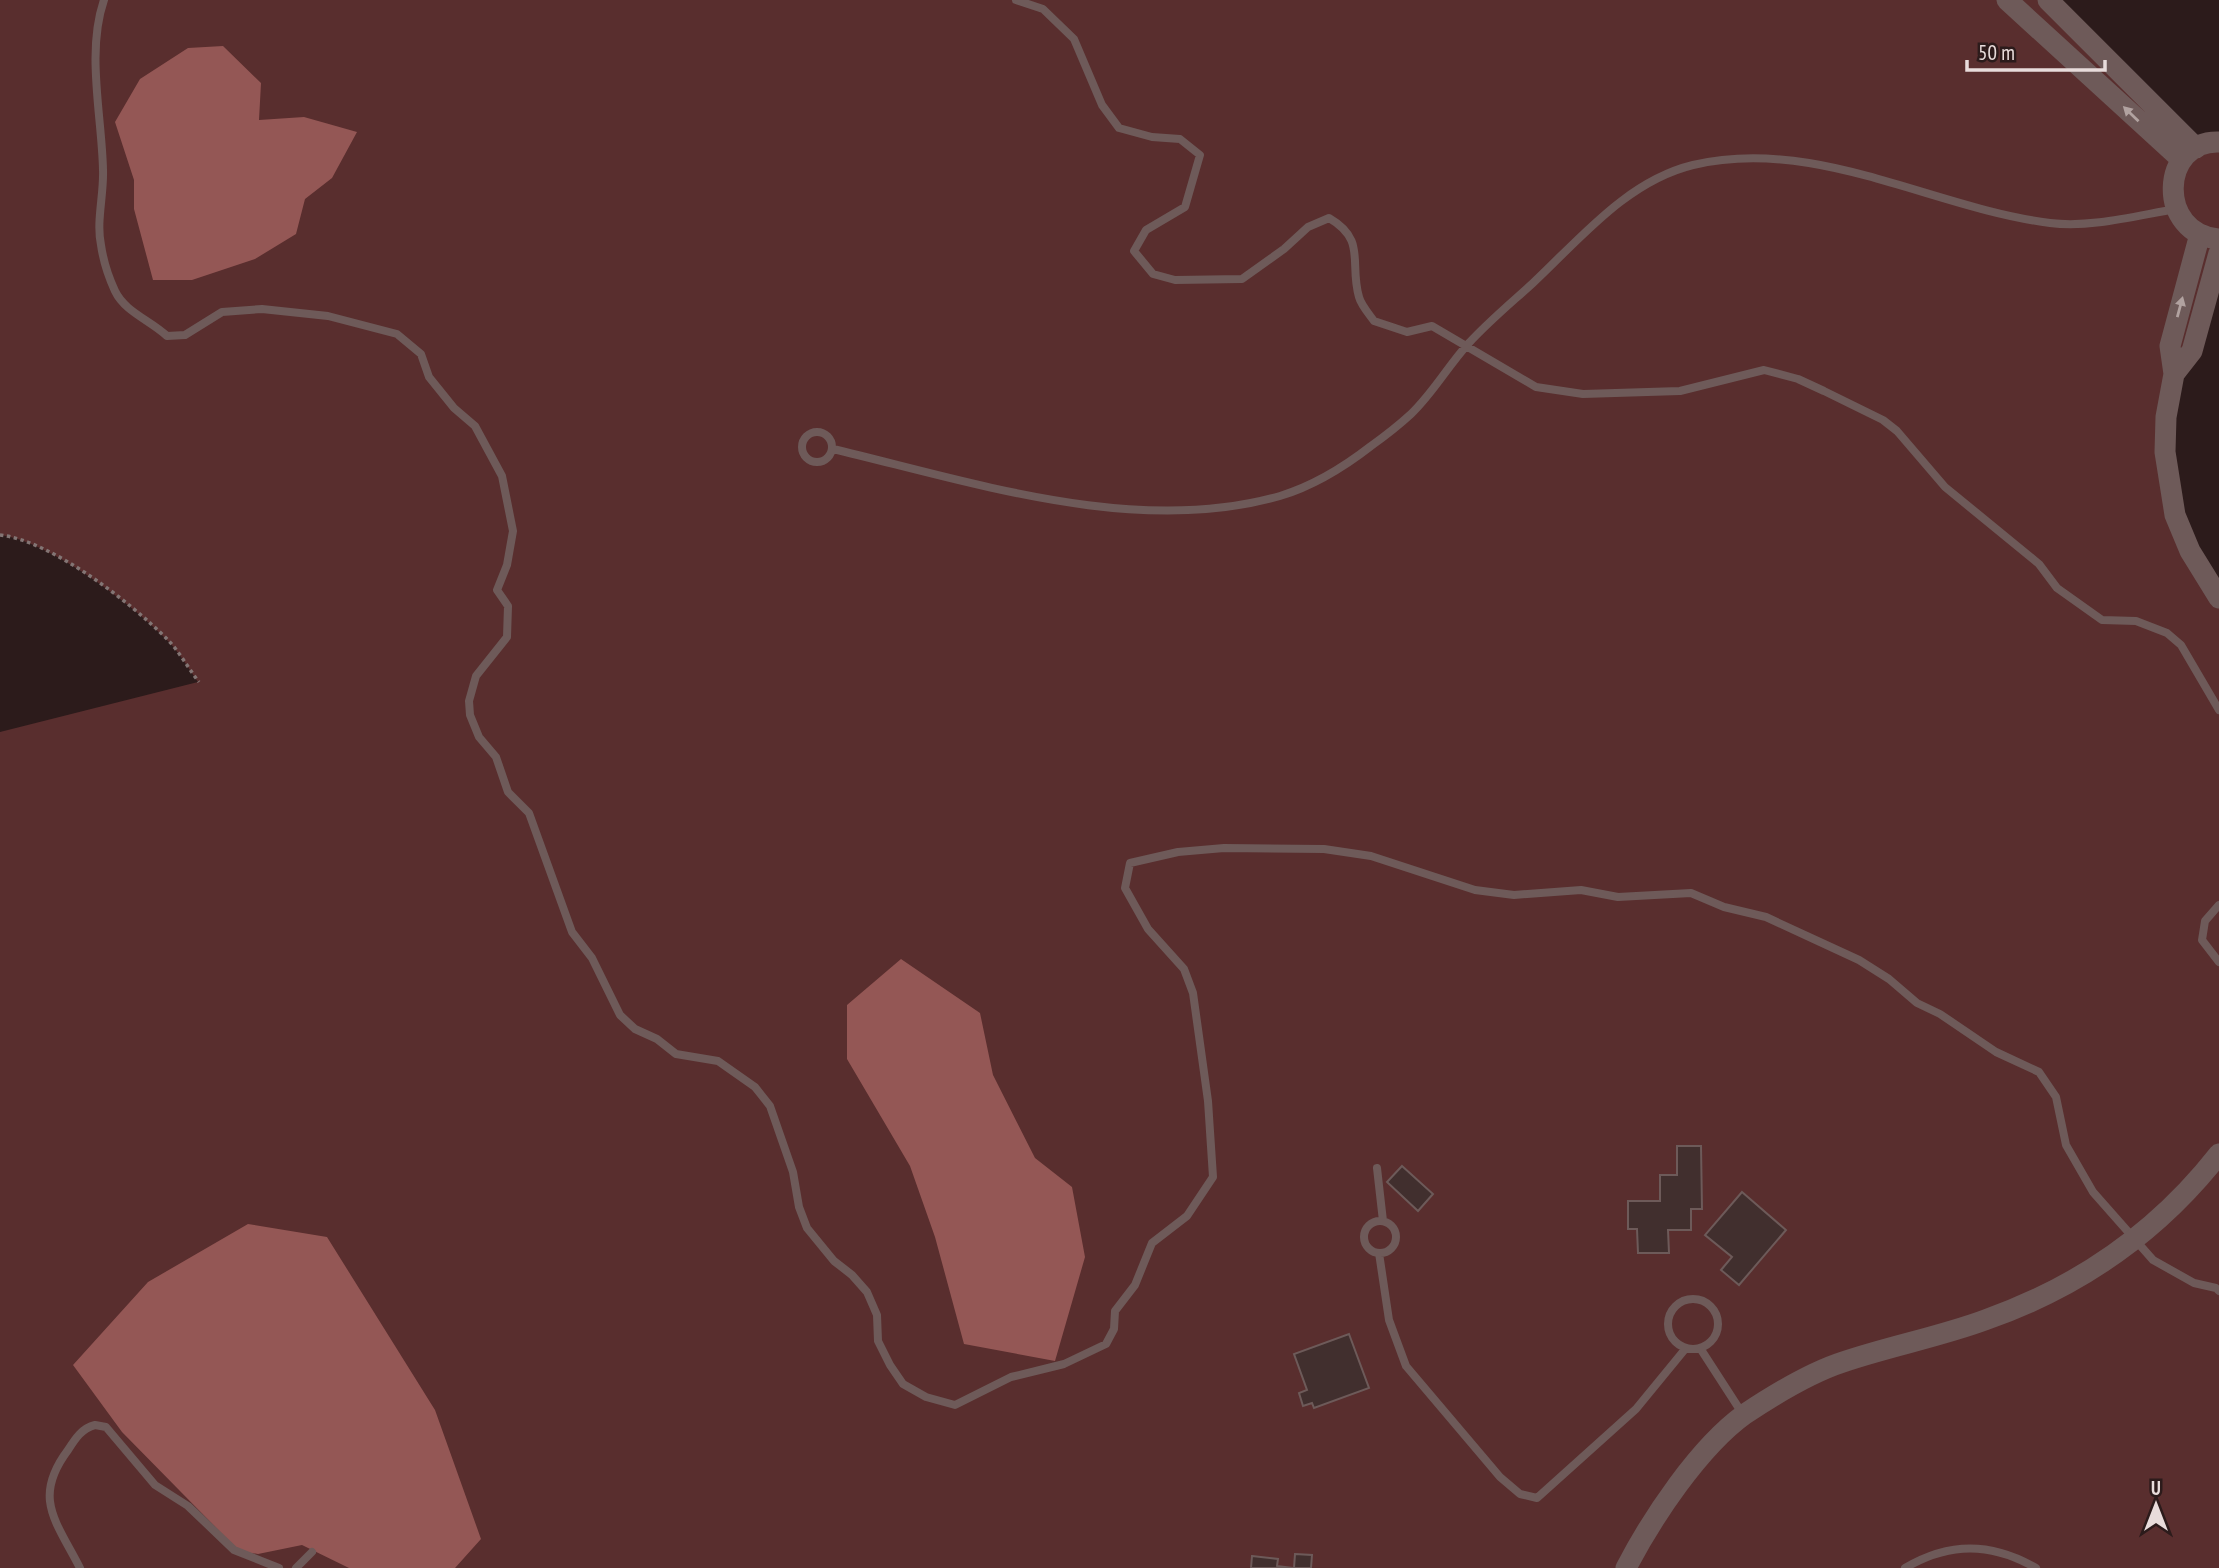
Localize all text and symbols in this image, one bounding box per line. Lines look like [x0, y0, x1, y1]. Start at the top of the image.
scale bar [1967, 28, 2105, 72]
text: 50 m [1978, 39, 2015, 66]
one-way arrow [2123, 107, 2140, 123]
one-way arrow [2176, 296, 2186, 317]
north arrow [2121, 1470, 2191, 1540]
text: U [2151, 1476, 2161, 1500]

